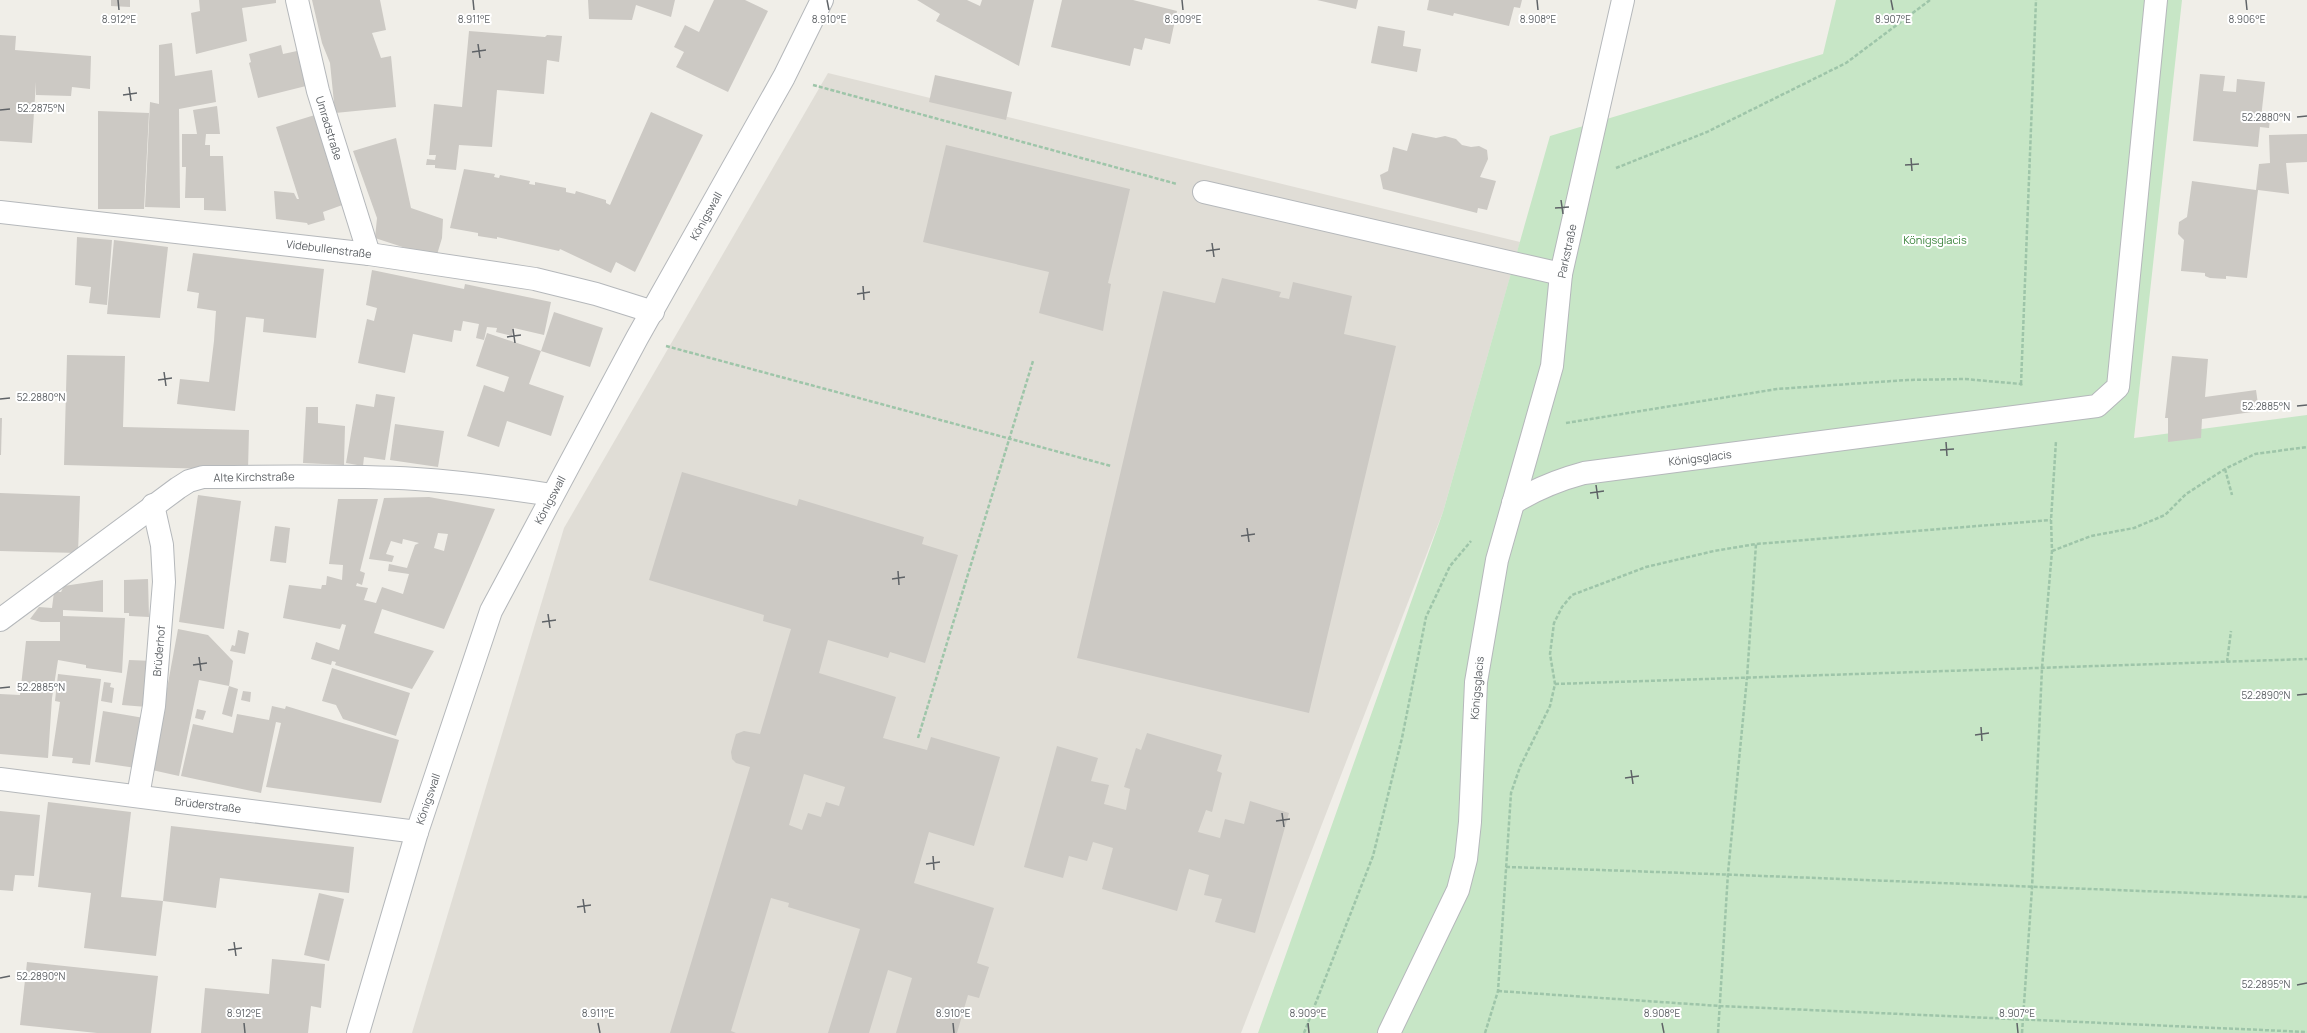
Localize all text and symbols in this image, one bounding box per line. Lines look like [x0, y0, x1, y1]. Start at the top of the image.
text: 8.912°E [102, 12, 136, 26]
text: 8.911°E [458, 12, 491, 26]
text: 8.910°E [812, 12, 847, 26]
text: 8.909°E [1164, 12, 1202, 26]
text: 8.908°E [1520, 12, 1557, 26]
text: 8.907°E [1875, 12, 1911, 26]
text: 8.906°E [2228, 12, 2266, 26]
street label: Umradstraße [313, 94, 347, 162]
text: 52.2875°N [17, 101, 65, 115]
text: 52.2880°N [2242, 110, 2290, 124]
street label: Königswall [686, 189, 725, 243]
street label: Parkstraße [1553, 222, 1580, 279]
park label: Königsglacis [1903, 232, 1967, 247]
street label: Videbullenstraße [285, 236, 373, 261]
text: 52.2880°N [17, 390, 65, 404]
text: 52.2885°N [2242, 399, 2290, 413]
street label: Königsglacis [1668, 446, 1733, 469]
street label: Alte Kirchstraße [213, 468, 295, 485]
street label: Königswall [530, 473, 569, 527]
street label: Brüderhof [149, 625, 168, 677]
street label: Königsglacis [1466, 655, 1487, 720]
text: 52.2885°N [17, 680, 65, 694]
text: 52.2890°N [2242, 688, 2291, 702]
street label: Königswall [412, 771, 443, 826]
street label: Brüderstraße [174, 793, 243, 816]
text: 52.2890°N [17, 969, 66, 983]
text: 52.2895°N [2242, 977, 2290, 991]
text: 8.912°E [227, 1006, 261, 1020]
text: 8.911°E [582, 1006, 615, 1020]
text: 8.910°E [936, 1006, 971, 1020]
text: 8.909°E [1289, 1006, 1327, 1020]
text: 8.908°E [1644, 1006, 1681, 1020]
text: 8.907°E [1999, 1006, 2035, 1020]

